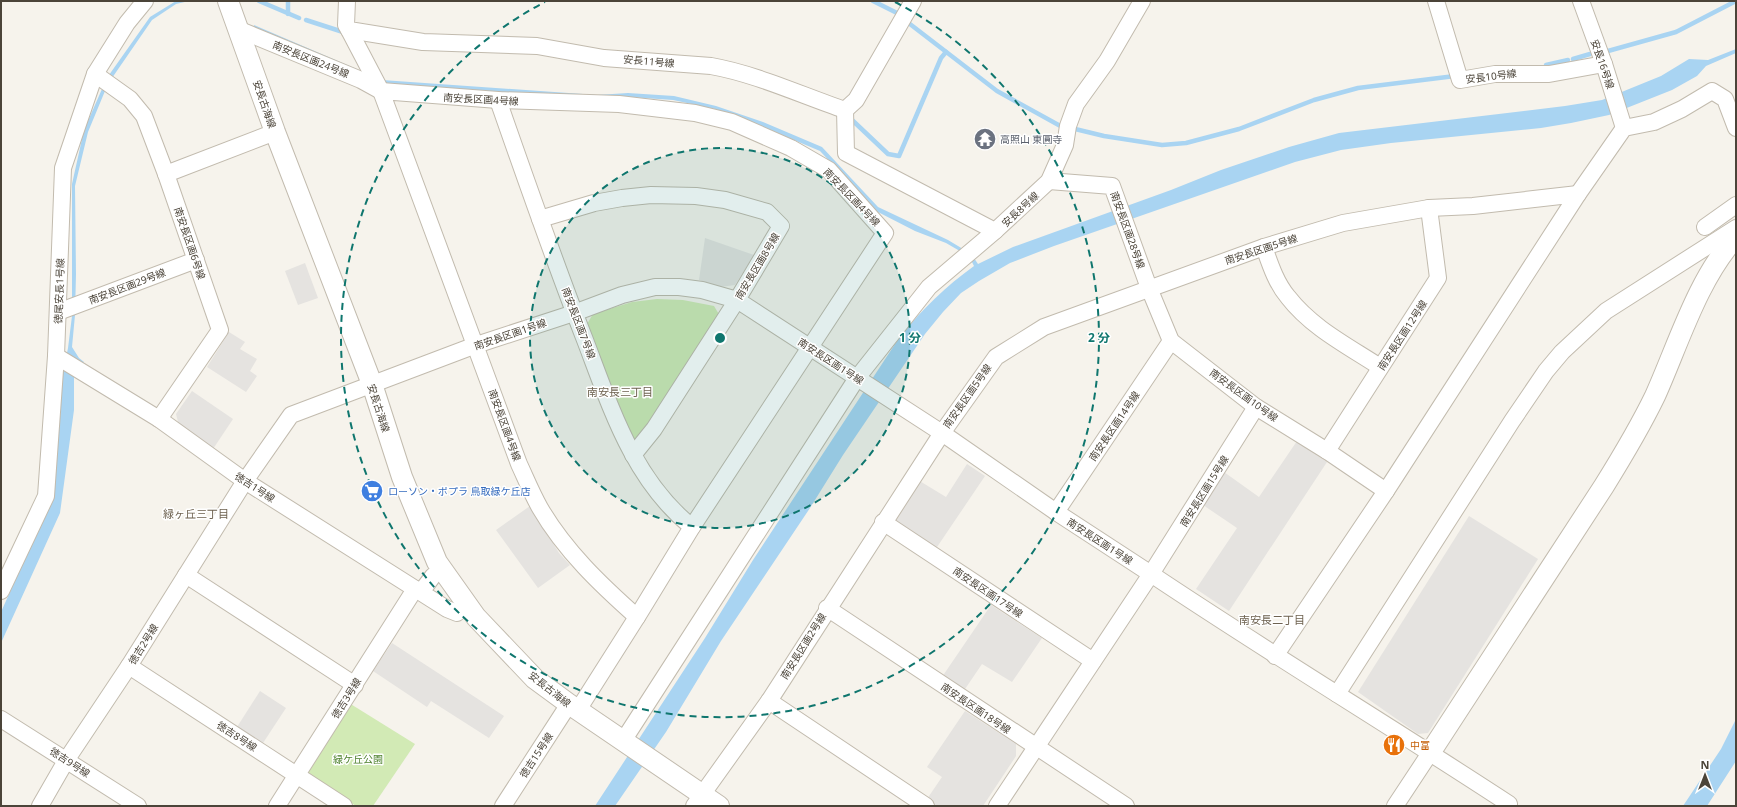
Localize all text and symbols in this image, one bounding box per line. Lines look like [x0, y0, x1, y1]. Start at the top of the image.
street label: 南安長区画24号線 [271, 37, 351, 81]
street label: 安長16号線 [1588, 37, 1618, 91]
street label: 安長11号線 [623, 52, 675, 70]
street label: 安長10号線 [1465, 66, 1517, 86]
street label: 安長古海線 [250, 78, 280, 130]
street label: 南安長区画4号線 [443, 90, 519, 108]
temple icon: 高照山 東圓寺 [972, 126, 998, 152]
place label: 高照山 東圓寺 [1000, 132, 1063, 146]
street label: 南安長区画4号線 [821, 165, 883, 229]
street label: 安長8号線 [999, 188, 1041, 230]
street label: 南安長区画28号線 [1107, 189, 1149, 271]
street label: 南安長区画6号線 [171, 205, 209, 281]
street label: 南安長区画8号線 [731, 230, 783, 302]
street label: 南安長区画5号線 [1223, 231, 1299, 267]
street label: 徳尾安長1号線 [51, 258, 67, 324]
street label: 南安長区画29号線 [86, 265, 168, 307]
street label: 南安長区画7号線 [559, 285, 599, 361]
street label: 南安長区画12号線 [1374, 297, 1430, 373]
street label: 南安長区画1号線 [472, 315, 548, 353]
text: 1 分 [899, 329, 921, 346]
text: 2 分 [1088, 329, 1110, 346]
centre of rings [713, 331, 727, 345]
street label: 南安長区画1号線 [795, 335, 867, 387]
street label: 南安長区画5号線 [940, 361, 994, 431]
street label: 南安長区画10号線 [1207, 365, 1281, 425]
street label: 安長古海線 [365, 382, 393, 434]
district label: 南安長三丁目 [587, 384, 653, 399]
street label: 南安長区画4号線 [485, 387, 525, 463]
street label: 南安長区画14号線 [1085, 388, 1143, 464]
street label: 南安長区画15号線 [1176, 453, 1232, 529]
street label: 徳吉1号線 [232, 469, 278, 505]
supermarket icon: ローソン・ポプラ 鳥取緑ケ丘店 [359, 478, 385, 504]
place label: ローソン・ポプラ 鳥取緑ケ丘店 [388, 484, 531, 498]
district label: 緑ヶ丘三丁目 [163, 506, 229, 521]
street label: 南安長区画1号線 [1064, 515, 1136, 567]
street label: 南安長区画17号線 [950, 563, 1026, 621]
street label: 南安長区画2号線 [777, 610, 829, 682]
district label: 南安長二丁目 [1239, 612, 1305, 627]
street label: 徳吉2号線 [125, 621, 161, 667]
street label: 安長古海線 [526, 668, 574, 710]
street label: 徳吉3号線 [328, 675, 364, 721]
street label: 南安長区画18号線 [938, 679, 1014, 737]
street label: 徳吉8号線 [214, 718, 260, 754]
street label: 徳吉15号線 [516, 730, 556, 780]
restaurant icon: 中富 [1381, 732, 1407, 758]
place label: 中富 [1410, 738, 1430, 752]
street label: 徳吉9号線 [47, 744, 93, 780]
park label: 緑ケ丘公園 [333, 752, 383, 766]
north arrow [1685, 755, 1725, 795]
text: N [1701, 757, 1709, 772]

